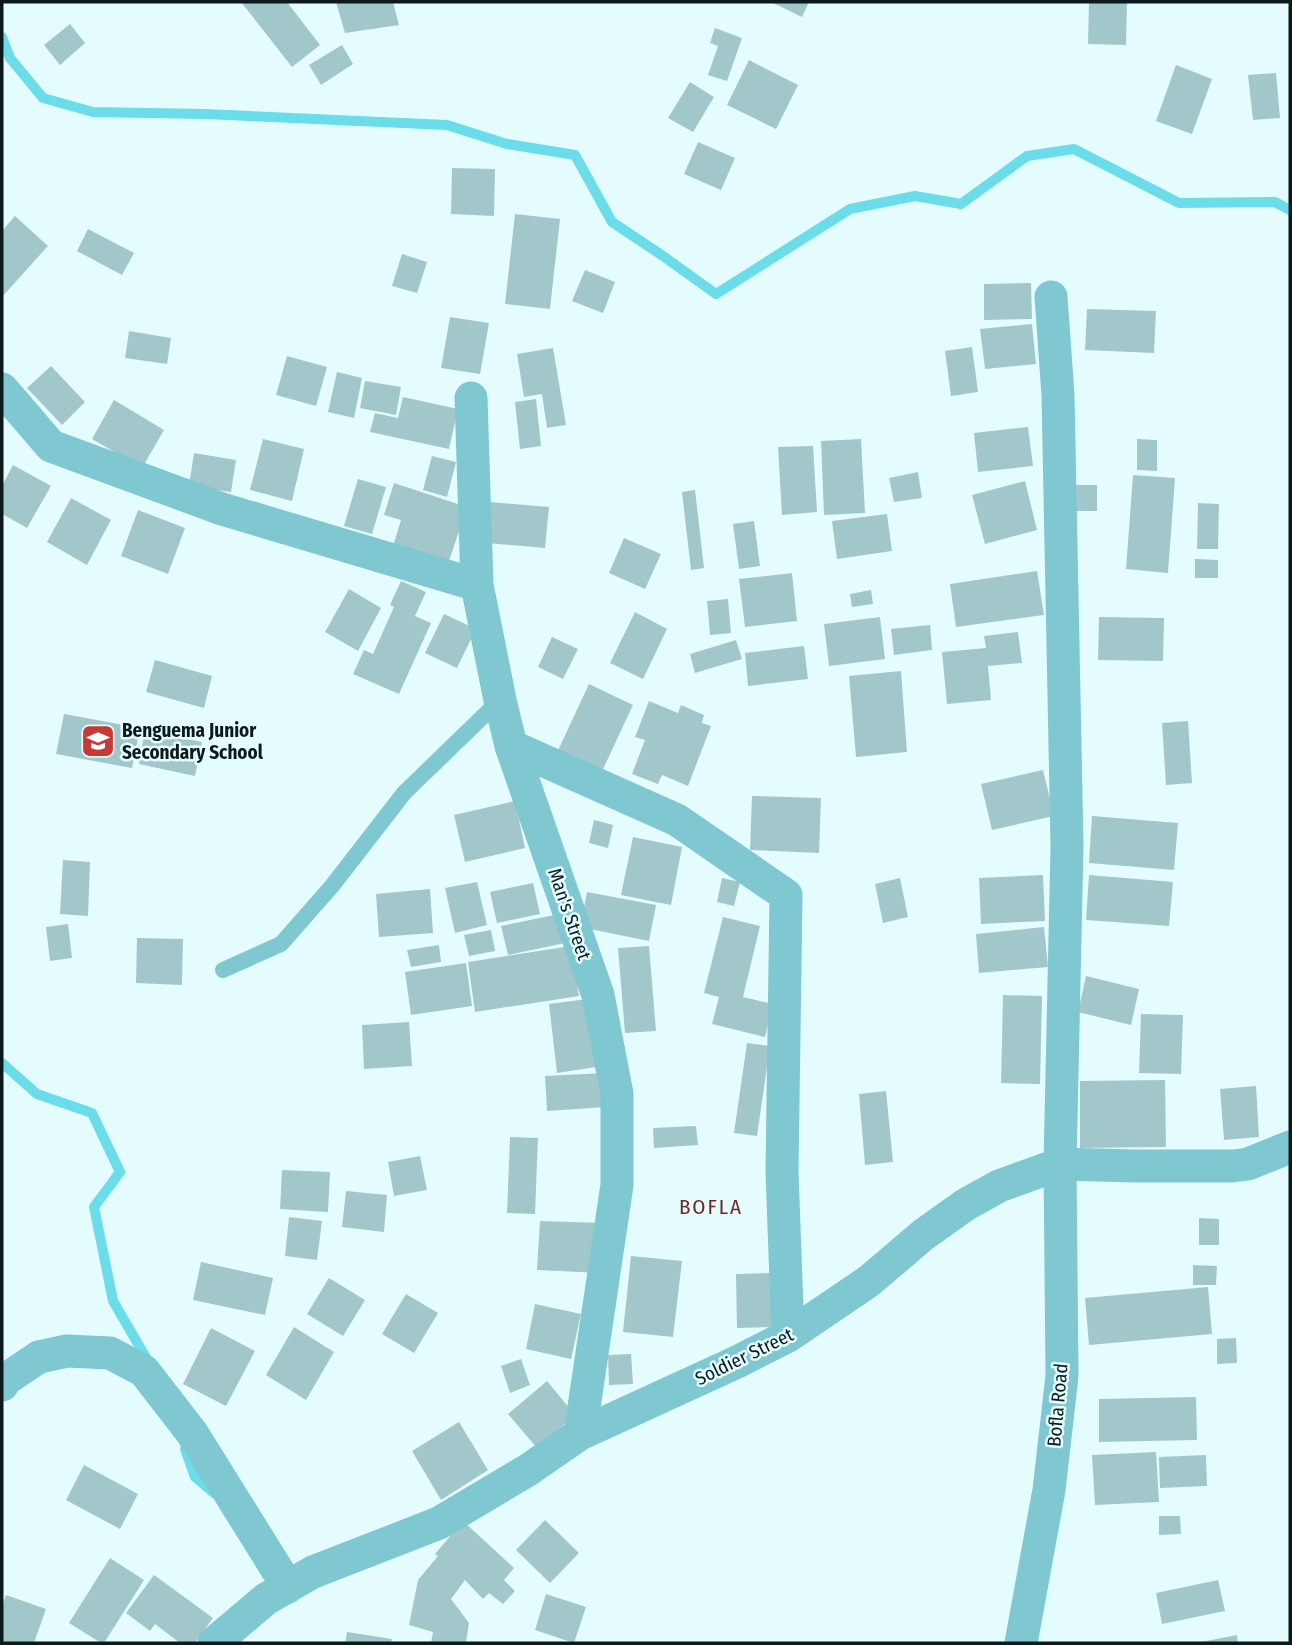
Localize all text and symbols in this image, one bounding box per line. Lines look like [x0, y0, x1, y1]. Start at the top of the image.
place label: Benguema Junior Secondary School [122, 719, 264, 764]
school or university icon: Benguema Junior Secondary School [79, 722, 117, 760]
street label: Man's Street [543, 865, 596, 964]
district label: BOFLA [679, 1194, 743, 1220]
street label: Soldier Street [691, 1322, 798, 1390]
street label: Bofla Road [1042, 1362, 1073, 1448]

